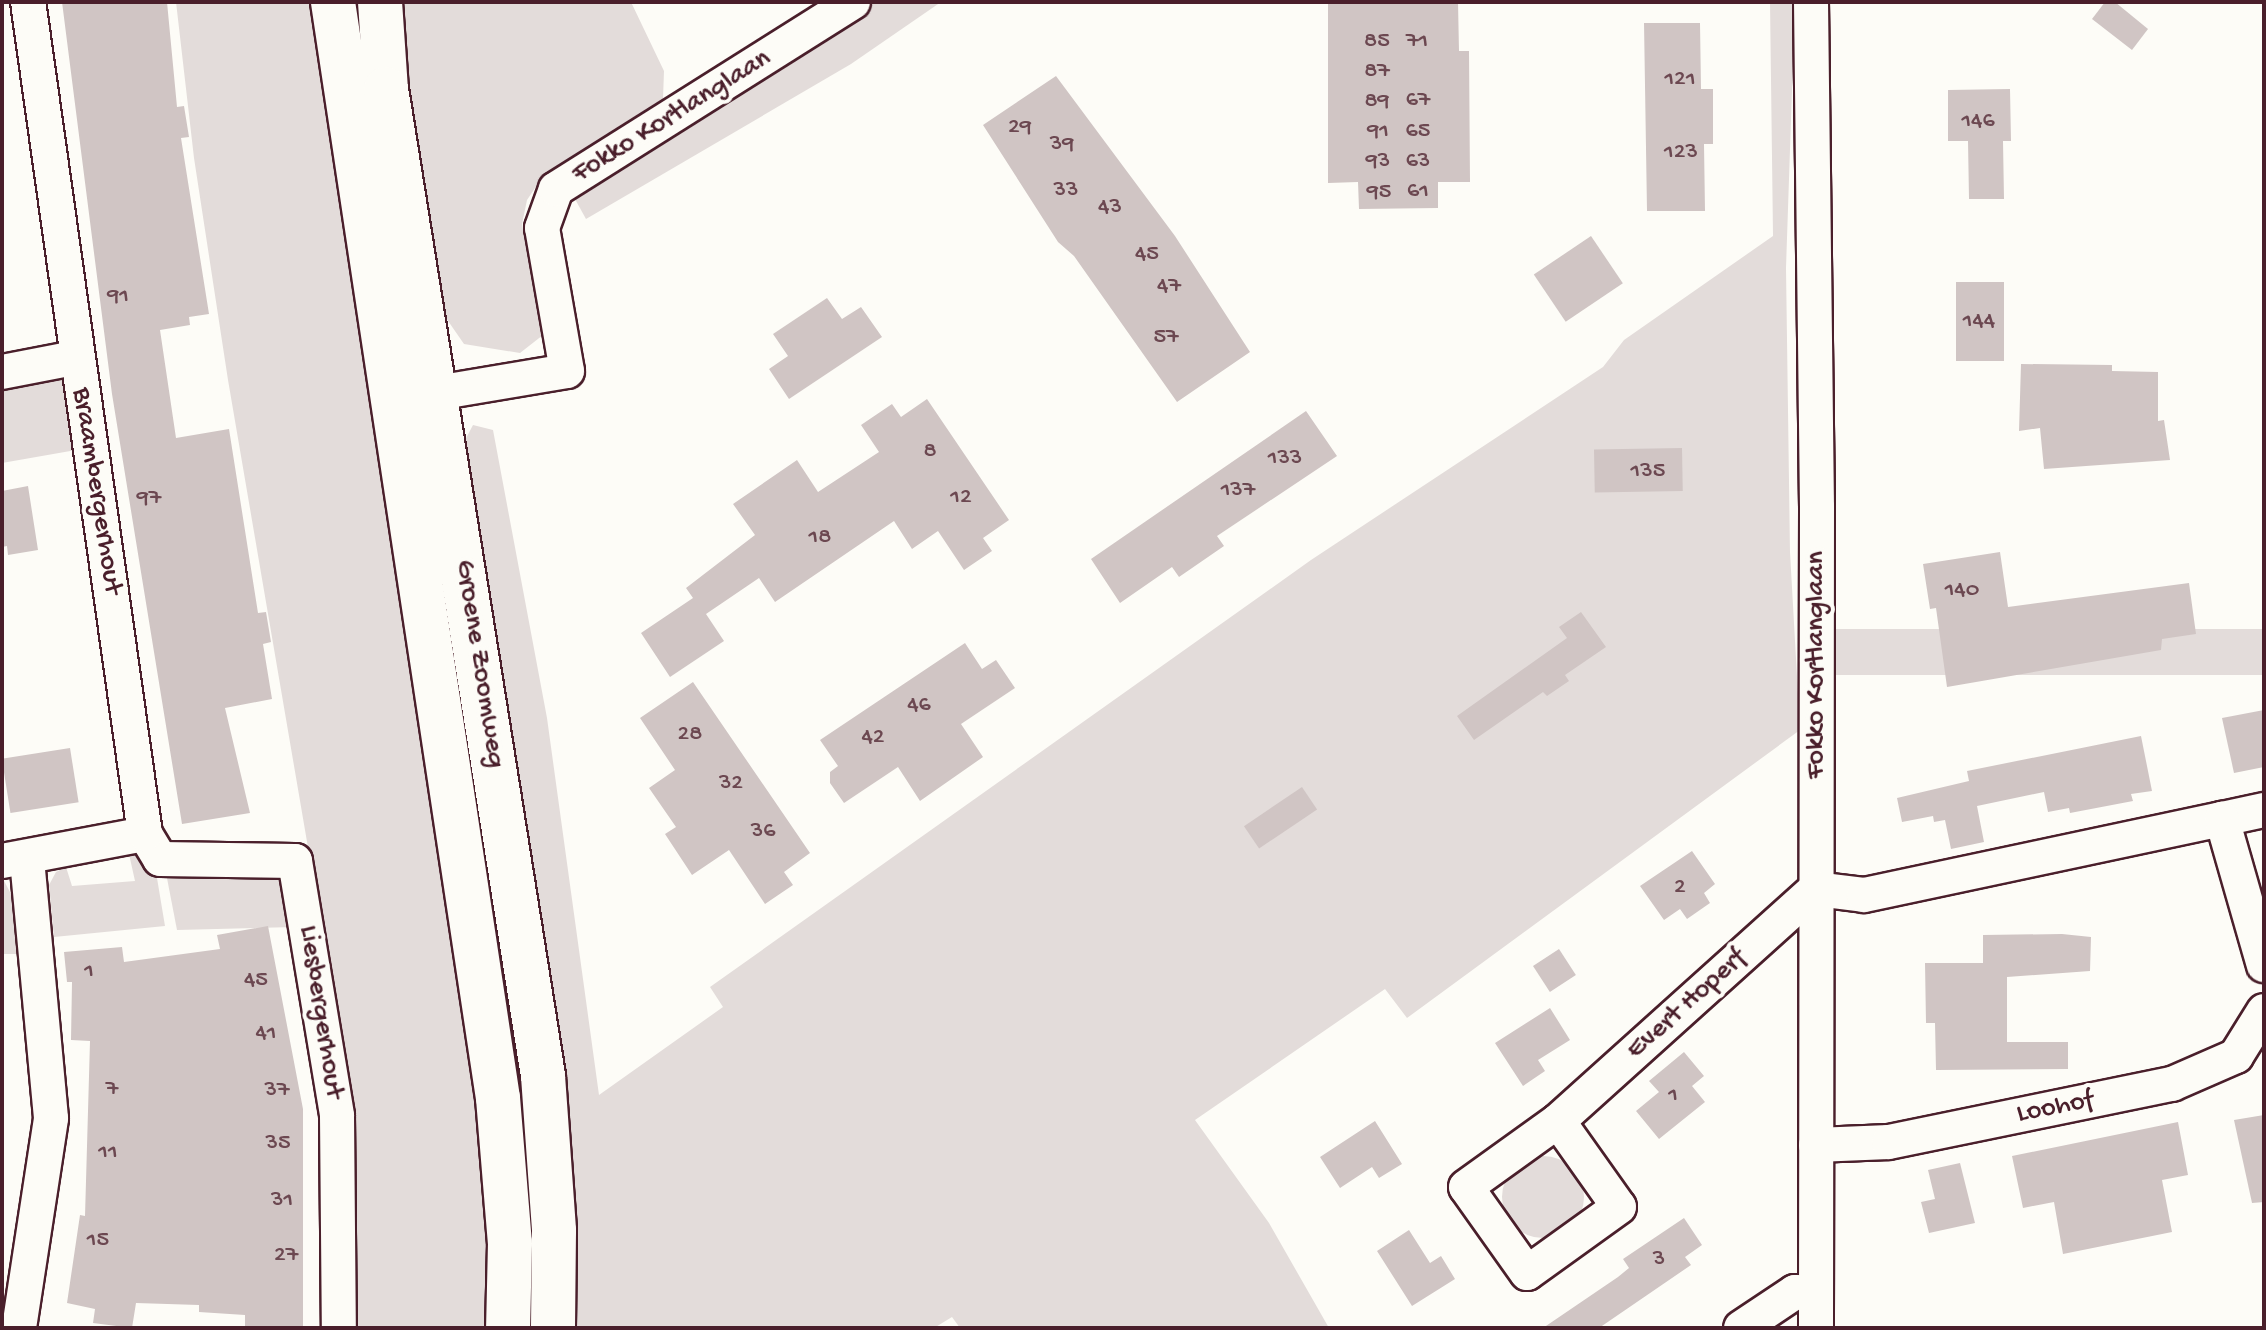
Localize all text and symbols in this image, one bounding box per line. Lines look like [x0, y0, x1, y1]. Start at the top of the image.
house number: 85 [1364, 28, 1390, 56]
house number: 71 [1406, 28, 1428, 56]
street label: Fokko Kortlanglaan [567, 42, 777, 192]
house number: 87 [1364, 58, 1390, 86]
house number: 121 [1664, 66, 1696, 94]
house number: 67 [1406, 87, 1430, 115]
house number: 89 [1364, 88, 1390, 116]
house number: 146 [1961, 108, 1995, 136]
house number: 29 [1008, 114, 1032, 142]
house number: 91 [1367, 118, 1389, 146]
house number: 65 [1406, 118, 1430, 146]
house number: 39 [1050, 131, 1074, 159]
house number: 123 [1664, 139, 1698, 167]
house number: 93 [1366, 148, 1390, 176]
house number: 63 [1406, 148, 1430, 176]
house number: 33 [1054, 177, 1078, 205]
house number: 61 [1407, 178, 1429, 206]
house number: 95 [1367, 179, 1391, 207]
house number: 43 [1098, 194, 1122, 222]
house number: 45 [1135, 241, 1159, 269]
house number: 47 [1157, 273, 1181, 301]
house number: 91 [107, 283, 129, 311]
house number: 144 [1963, 308, 1995, 336]
house number: 57 [1153, 324, 1179, 352]
street label: Braambergerhout [63, 385, 129, 597]
house number: 8 [923, 438, 937, 466]
house number: 133 [1268, 445, 1302, 473]
house number: 135 [1631, 458, 1665, 486]
house number: 137 [1221, 477, 1255, 505]
house number: 12 [950, 484, 972, 512]
house number: 97 [137, 485, 161, 513]
house number: 18 [809, 524, 831, 552]
street label: Fokko Kortlanglaan [1800, 551, 1834, 779]
street label: Groene Zoomweg [446, 558, 512, 770]
house number: 140 [1945, 577, 1979, 605]
house number: 46 [907, 692, 931, 720]
house number: 28 [678, 721, 702, 749]
house number: 42 [861, 724, 885, 752]
house number: 32 [719, 770, 743, 798]
house number: 36 [751, 818, 775, 846]
house number: 2 [1674, 874, 1686, 902]
street label: Liesbergerhout [290, 923, 350, 1101]
street label: Evert Hoperf [1620, 943, 1754, 1067]
house number: 1 [84, 958, 94, 986]
house number: 45 [244, 967, 268, 995]
house number: 41 [255, 1020, 277, 1048]
house number: 7 [106, 1076, 118, 1104]
house number: 37 [265, 1077, 289, 1105]
house number: 1 [1668, 1082, 1678, 1110]
street label: Loohof [2014, 1084, 2096, 1132]
house number: 35 [265, 1130, 291, 1158]
house number: 11 [98, 1139, 118, 1167]
house number: 31 [271, 1187, 293, 1215]
house number: 15 [87, 1227, 109, 1255]
house number: 27 [274, 1242, 298, 1270]
house number: 3 [1653, 1246, 1665, 1274]

